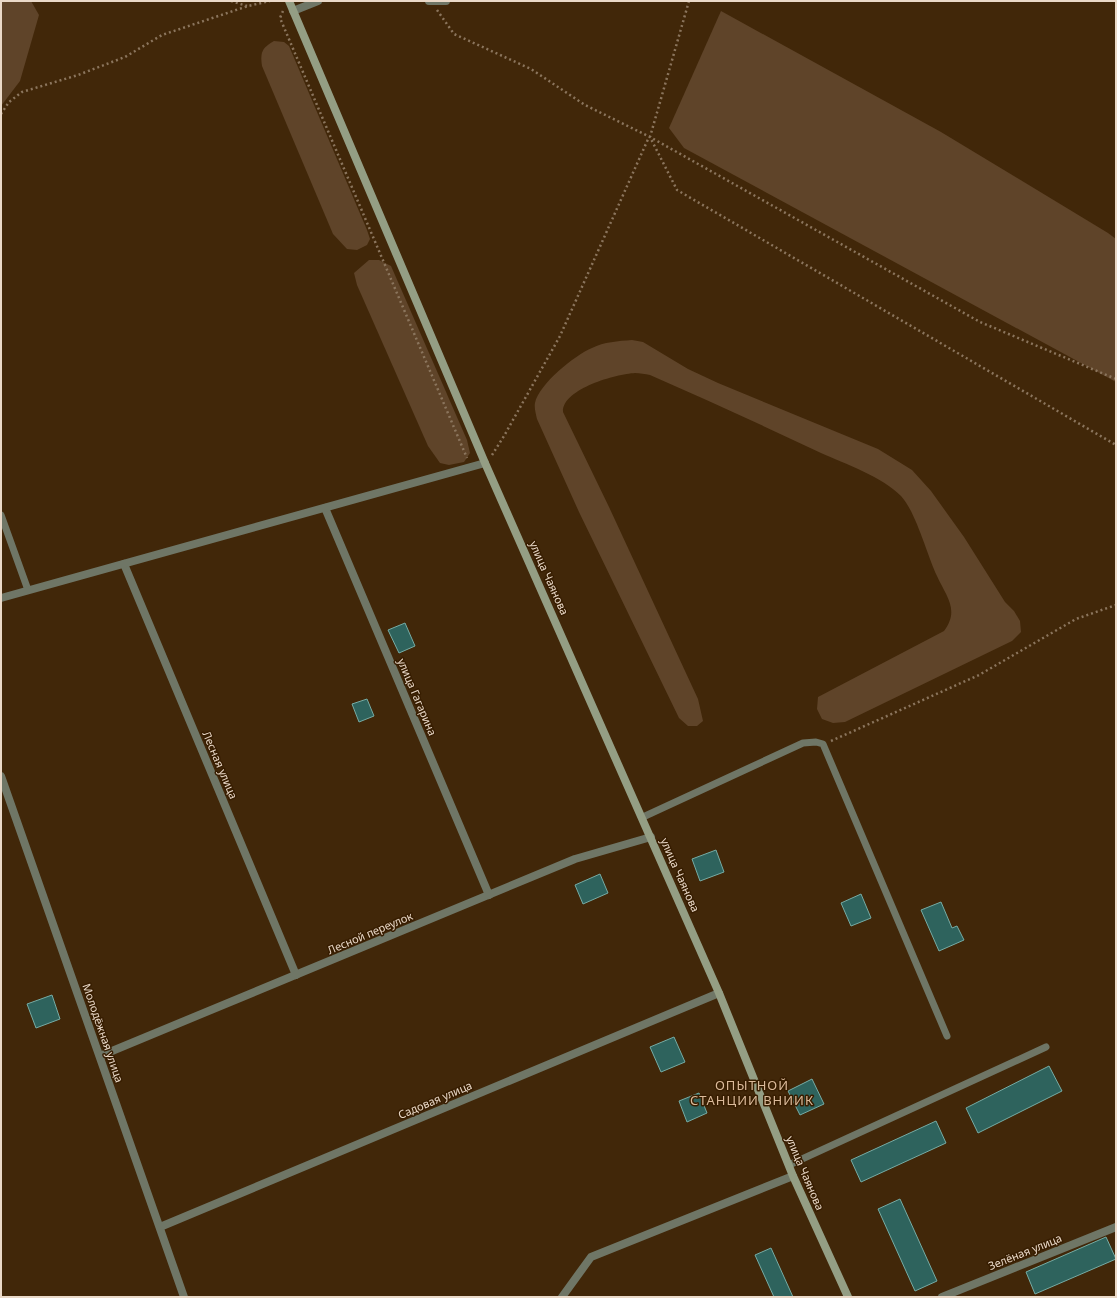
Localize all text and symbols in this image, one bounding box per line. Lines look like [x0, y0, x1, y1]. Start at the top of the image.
street label: улица Чаянова [526, 538, 572, 617]
street label: улица Гагарина [394, 656, 441, 738]
street label: Лесная улица [199, 729, 242, 801]
street label: улица Чаянова [657, 835, 703, 914]
street label: Лесной переулок [325, 908, 415, 957]
street label: Молодёжная улица [80, 981, 127, 1084]
district label: ОПЫТНОЙ СТАНЦИИ ВНИИК [690, 1076, 814, 1109]
street label: Садовая улица [395, 1077, 474, 1122]
street label: улица Чаянова [783, 1133, 828, 1212]
street label: Зелёная улица [986, 1230, 1064, 1273]

